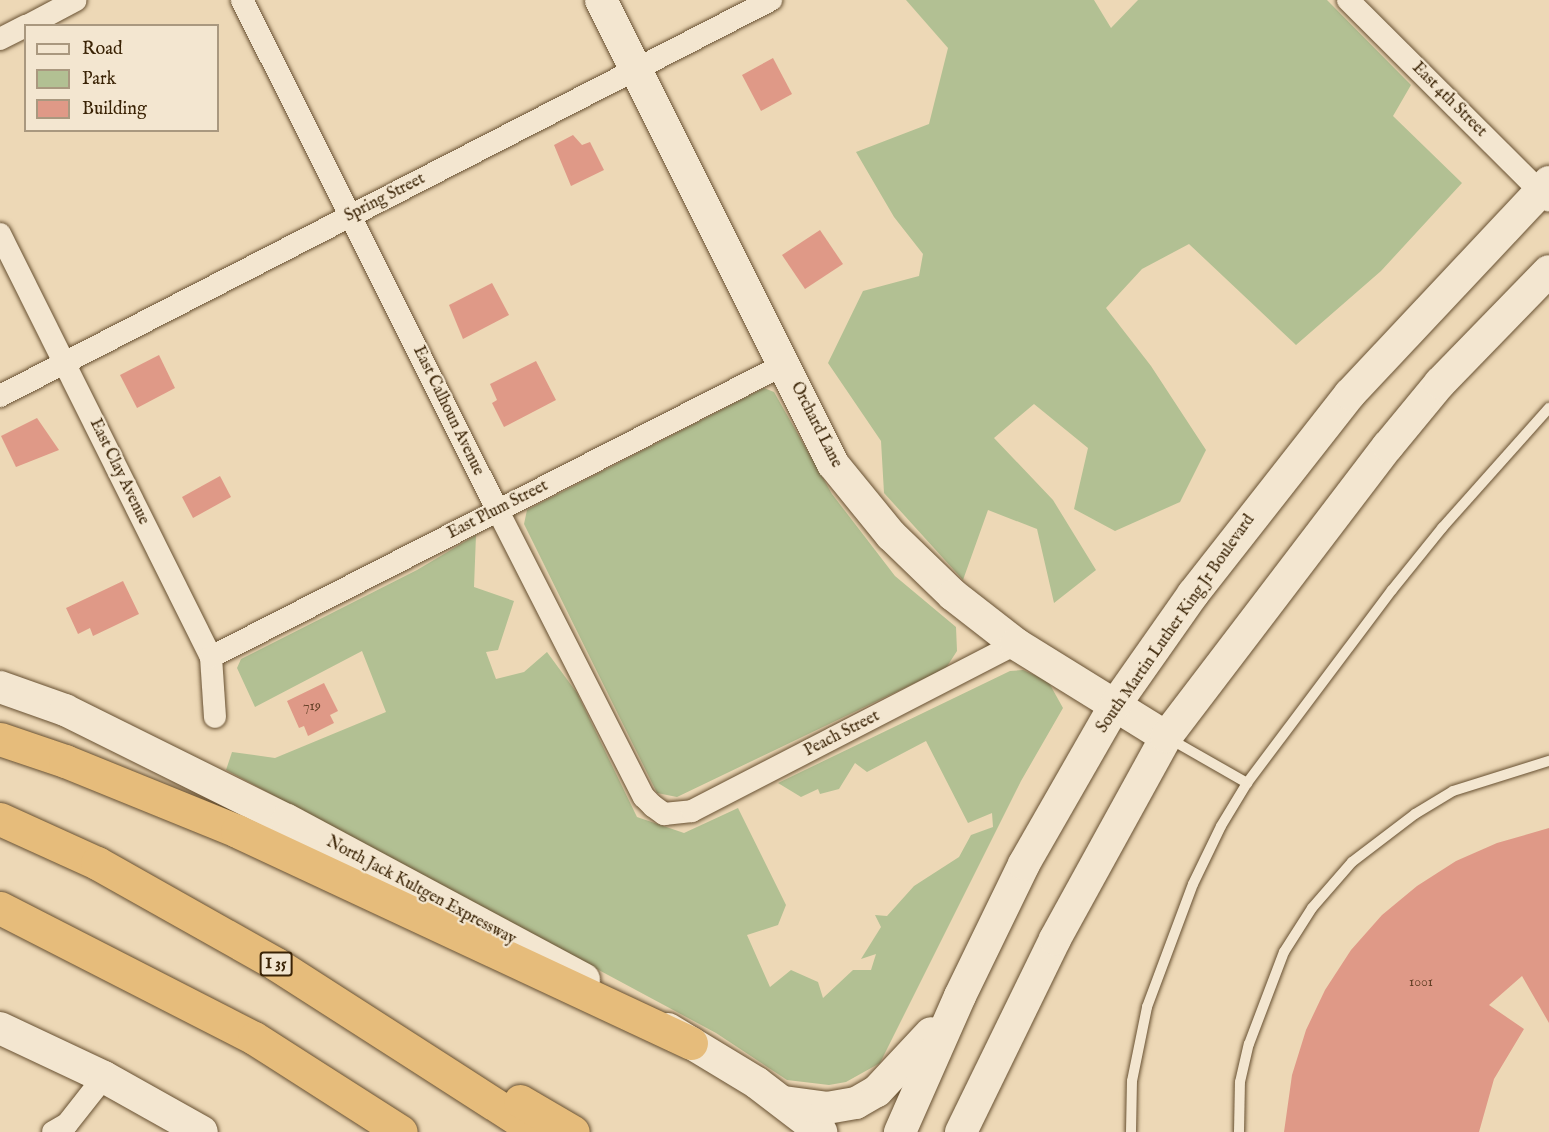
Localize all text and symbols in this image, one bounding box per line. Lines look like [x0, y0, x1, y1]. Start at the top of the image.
legend [24, 24, 219, 132]
text: Road [82, 38, 123, 61]
street label: East 4th Street [1408, 59, 1490, 141]
text: Park [82, 68, 116, 91]
text: Building [82, 98, 147, 121]
street label: Spring Street [342, 170, 428, 226]
street label: East Calhoun Avenue [408, 343, 488, 479]
street label: Orchard Lane [786, 379, 846, 471]
street label: East Clay Avenue [85, 416, 153, 528]
street label: East Plum Street [445, 476, 551, 544]
street label: South Martin Luther King Jr Boulevard [1093, 511, 1259, 737]
house number: 719 [303, 698, 321, 714]
street label: Peach Street [801, 707, 883, 761]
street label: North Jack Kultgen Expressway [323, 833, 519, 949]
road number: I 35 [260, 952, 292, 976]
house number: 1001 [1409, 974, 1433, 990]

